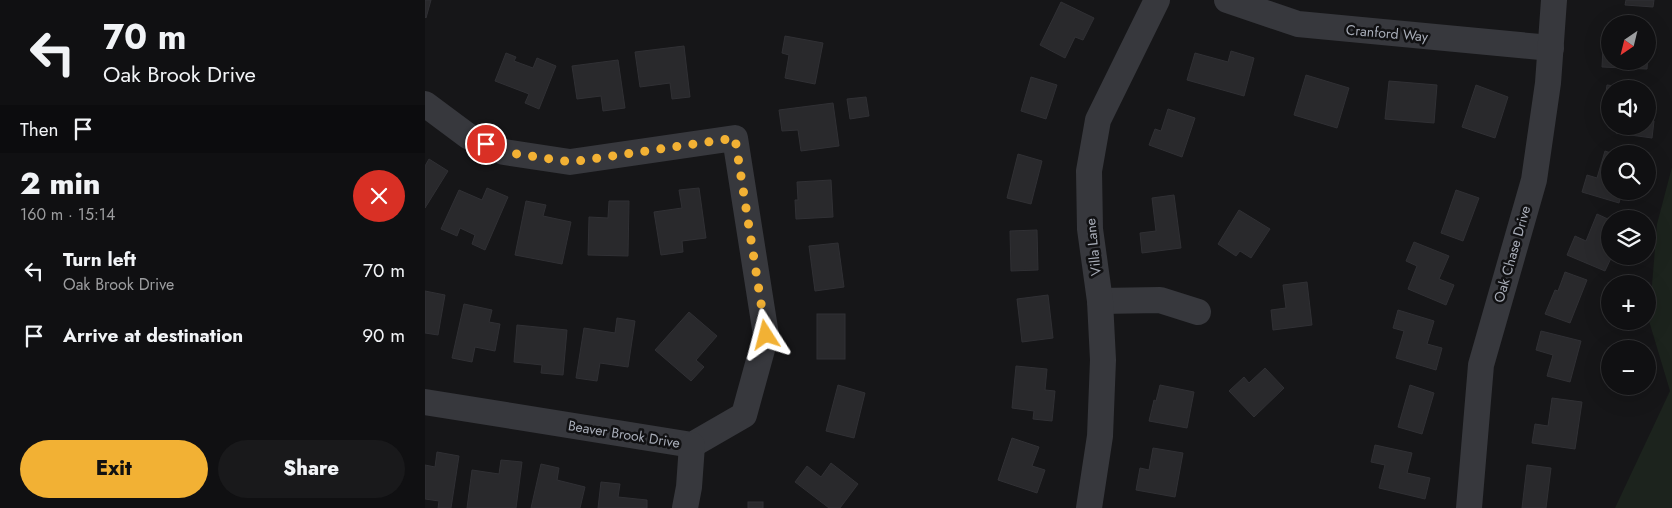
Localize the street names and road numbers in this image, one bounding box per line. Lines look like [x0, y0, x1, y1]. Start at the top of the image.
street label: Cranford Way [1345, 19, 1430, 47]
street label: Oak Chase Drive [1489, 203, 1535, 305]
street label: Villa Lane [1080, 217, 1106, 277]
street label: Beaver Brook Drive [567, 415, 681, 453]

